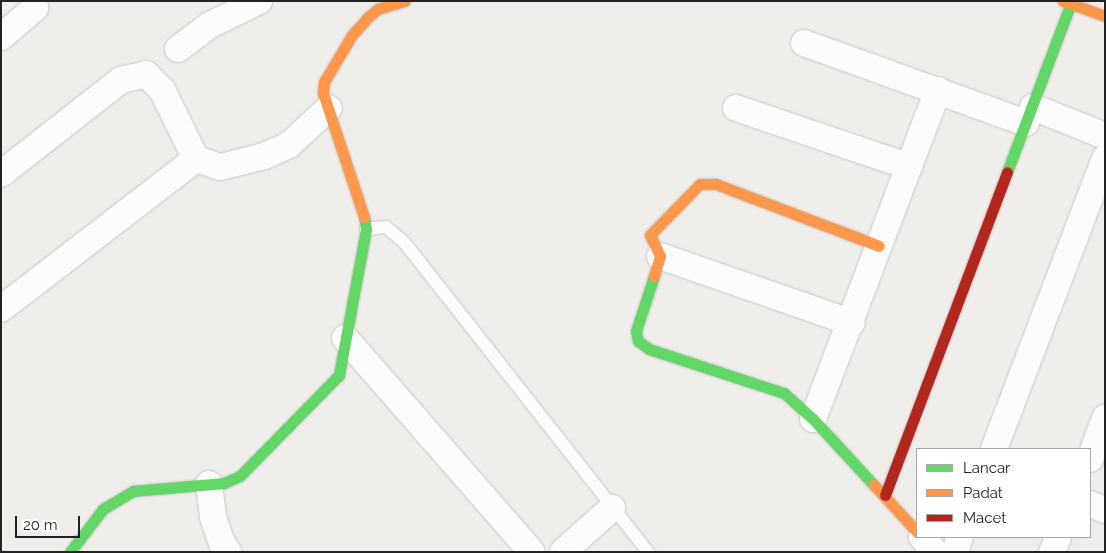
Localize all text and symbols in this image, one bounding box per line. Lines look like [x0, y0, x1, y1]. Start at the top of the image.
legend [916, 448, 1091, 538]
text: Lancar [963, 459, 1010, 477]
text: Padat [963, 484, 1003, 502]
scale bar [18, 506, 82, 538]
text: Macet [963, 509, 1006, 527]
text: 20 m [23, 516, 58, 534]

